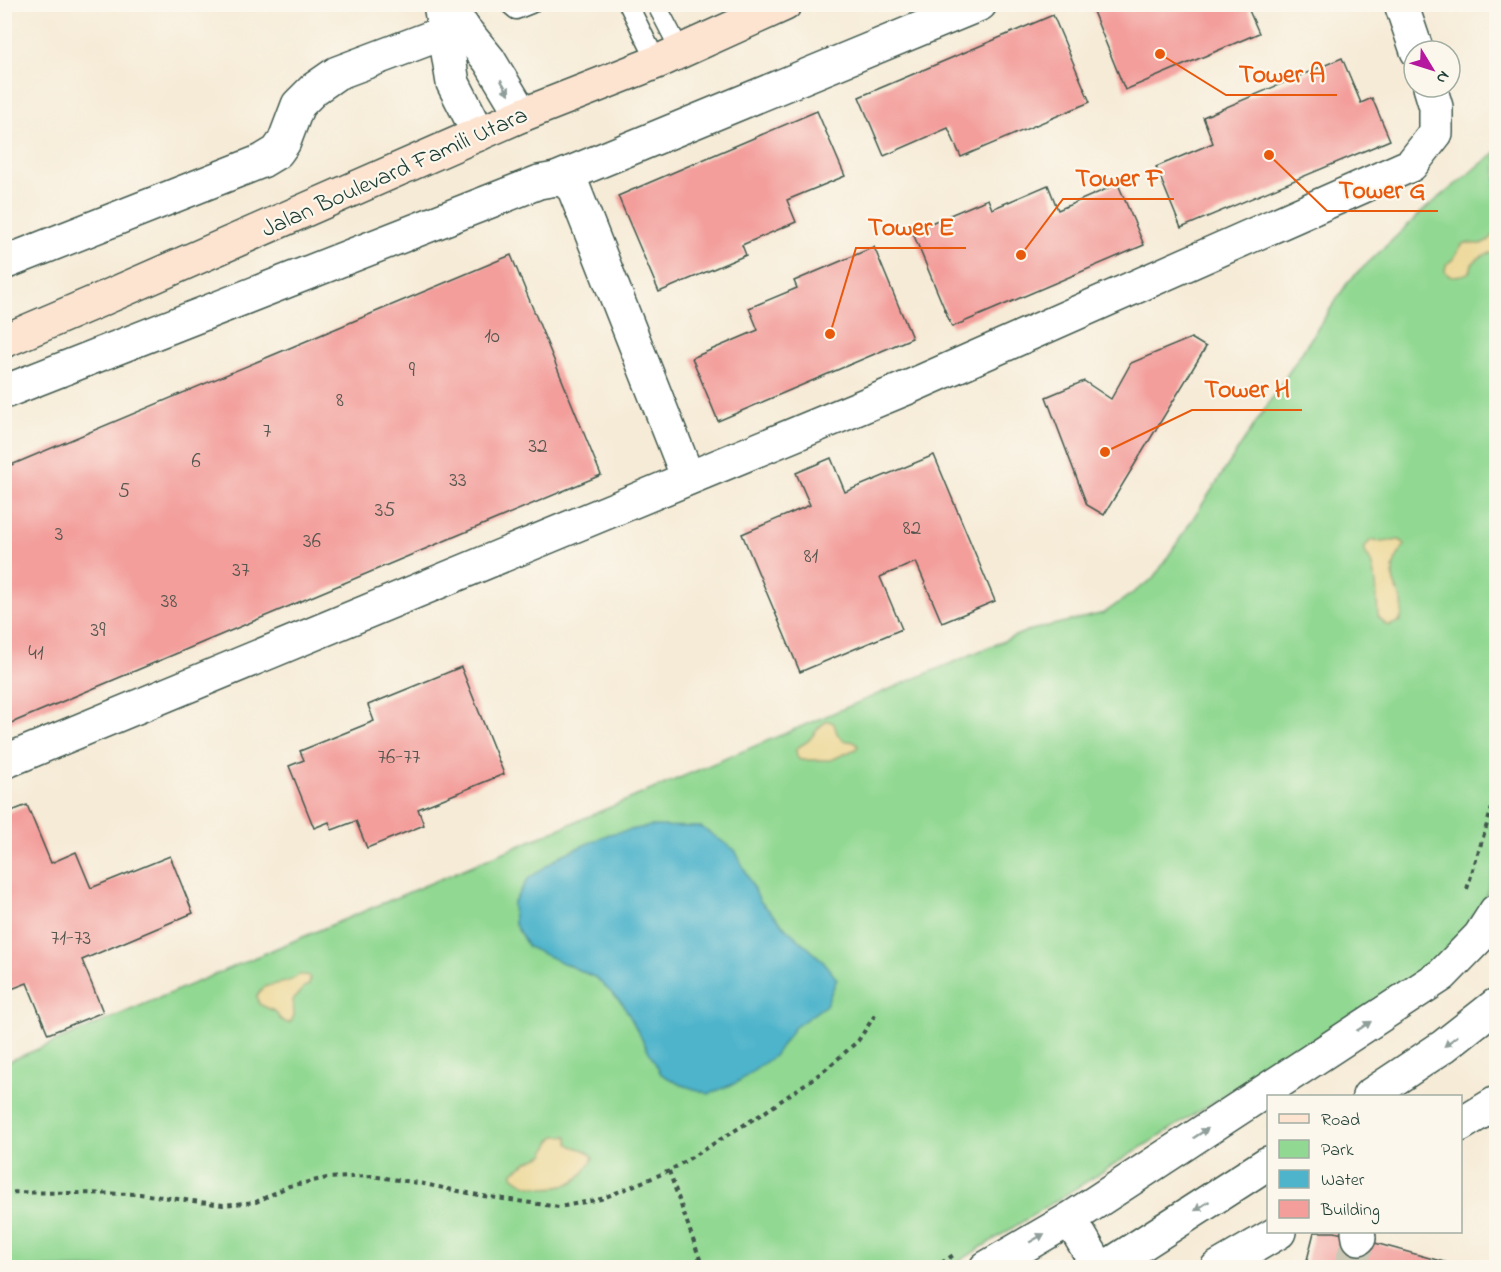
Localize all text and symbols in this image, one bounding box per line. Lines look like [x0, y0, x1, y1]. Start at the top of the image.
north arrow [1402, 39, 1462, 99]
callout: Tower A [1226, 51, 1337, 95]
text: Tower A [1239, 57, 1325, 95]
text: N [1429, 65, 1455, 89]
one-way arrow [500, 79, 511, 95]
street label: Jalan Boulevard Famili Utara [256, 99, 534, 248]
callout: Tower F [1063, 155, 1174, 199]
text: Tower F [1075, 161, 1163, 199]
callout: Tower G [1327, 167, 1438, 211]
text: Tower G [1339, 173, 1425, 211]
callout: Tower E [856, 204, 966, 248]
text: Tower E [868, 210, 954, 248]
house number: 10 [484, 322, 500, 352]
house number: 9 [409, 356, 416, 386]
callout: Tower H [1192, 366, 1302, 410]
text: Tower H [1204, 372, 1290, 410]
house number: 8 [336, 386, 344, 416]
house number: 7 [263, 417, 272, 447]
house number: 32 [528, 432, 548, 462]
house number: 6 [191, 447, 201, 477]
house number: 33 [449, 466, 467, 496]
house number: 5 [118, 477, 130, 507]
house number: 35 [375, 496, 395, 526]
house number: 82 [903, 514, 921, 544]
house number: 3 [55, 520, 63, 550]
house number: 36 [303, 527, 321, 557]
house number: 81 [804, 542, 819, 572]
house number: 37 [232, 556, 250, 586]
house number: 38 [161, 587, 177, 617]
house number: 39 [91, 616, 106, 646]
house number: 41 [28, 639, 44, 669]
house number: 76-77 [377, 743, 421, 773]
house number: 71-73 [51, 924, 91, 954]
one-way arrow [1356, 1021, 1372, 1032]
one-way arrow [1443, 1035, 1458, 1047]
legend [1267, 1095, 1462, 1233]
text: Road [1321, 1108, 1360, 1134]
one-way arrow [1193, 1128, 1209, 1139]
text: Park [1321, 1138, 1354, 1164]
text: Water [1321, 1168, 1365, 1194]
text: Building [1320, 1198, 1380, 1225]
one-way arrow [1193, 1200, 1210, 1211]
one-way arrow [1029, 1233, 1046, 1243]

